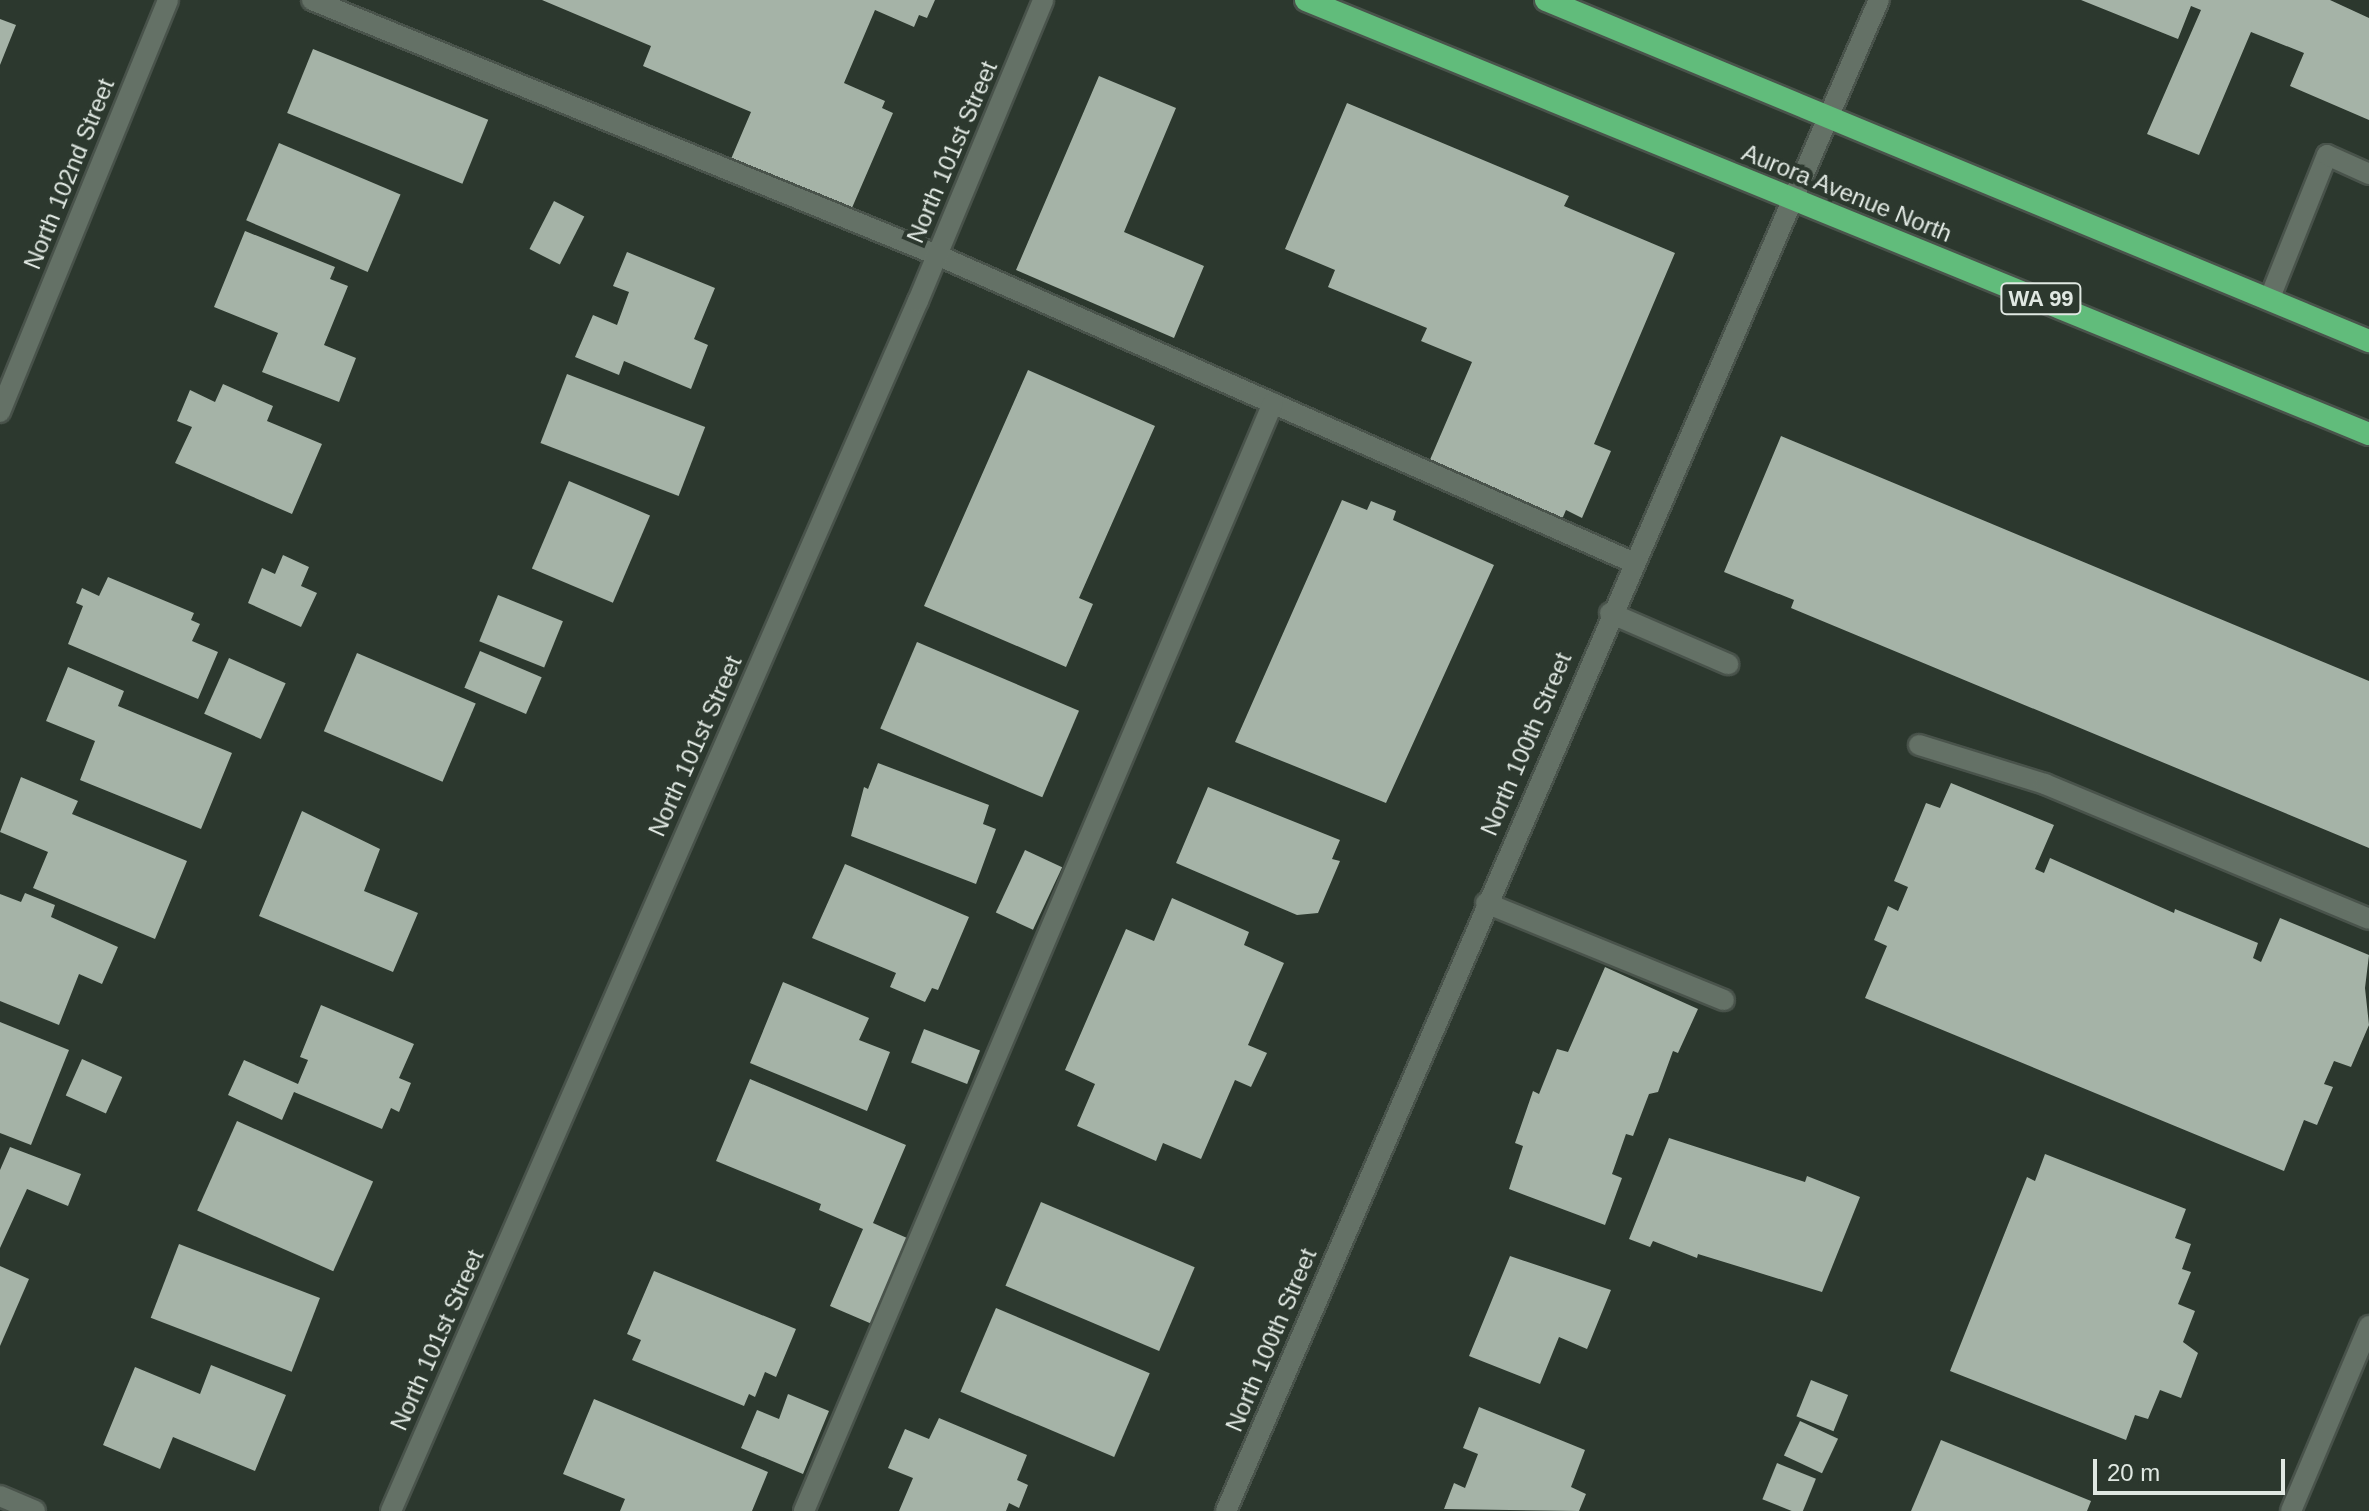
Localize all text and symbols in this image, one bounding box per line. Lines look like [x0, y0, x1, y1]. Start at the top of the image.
street label: North 101st Street [901, 57, 1003, 247]
street label: North 102nd Street [18, 75, 120, 273]
street label: Aurora Avenue North [1737, 138, 1957, 248]
road number: WA 99 [1999, 281, 2083, 317]
street label: North 100th Street [1474, 648, 1578, 840]
street label: North 101st Street [642, 651, 748, 841]
street label: North 100th Street [1219, 1244, 1323, 1436]
street label: North 101st Street [384, 1245, 490, 1435]
scale bar [2097, 1443, 2289, 1493]
text: 20 m [2107, 1459, 2160, 1486]

